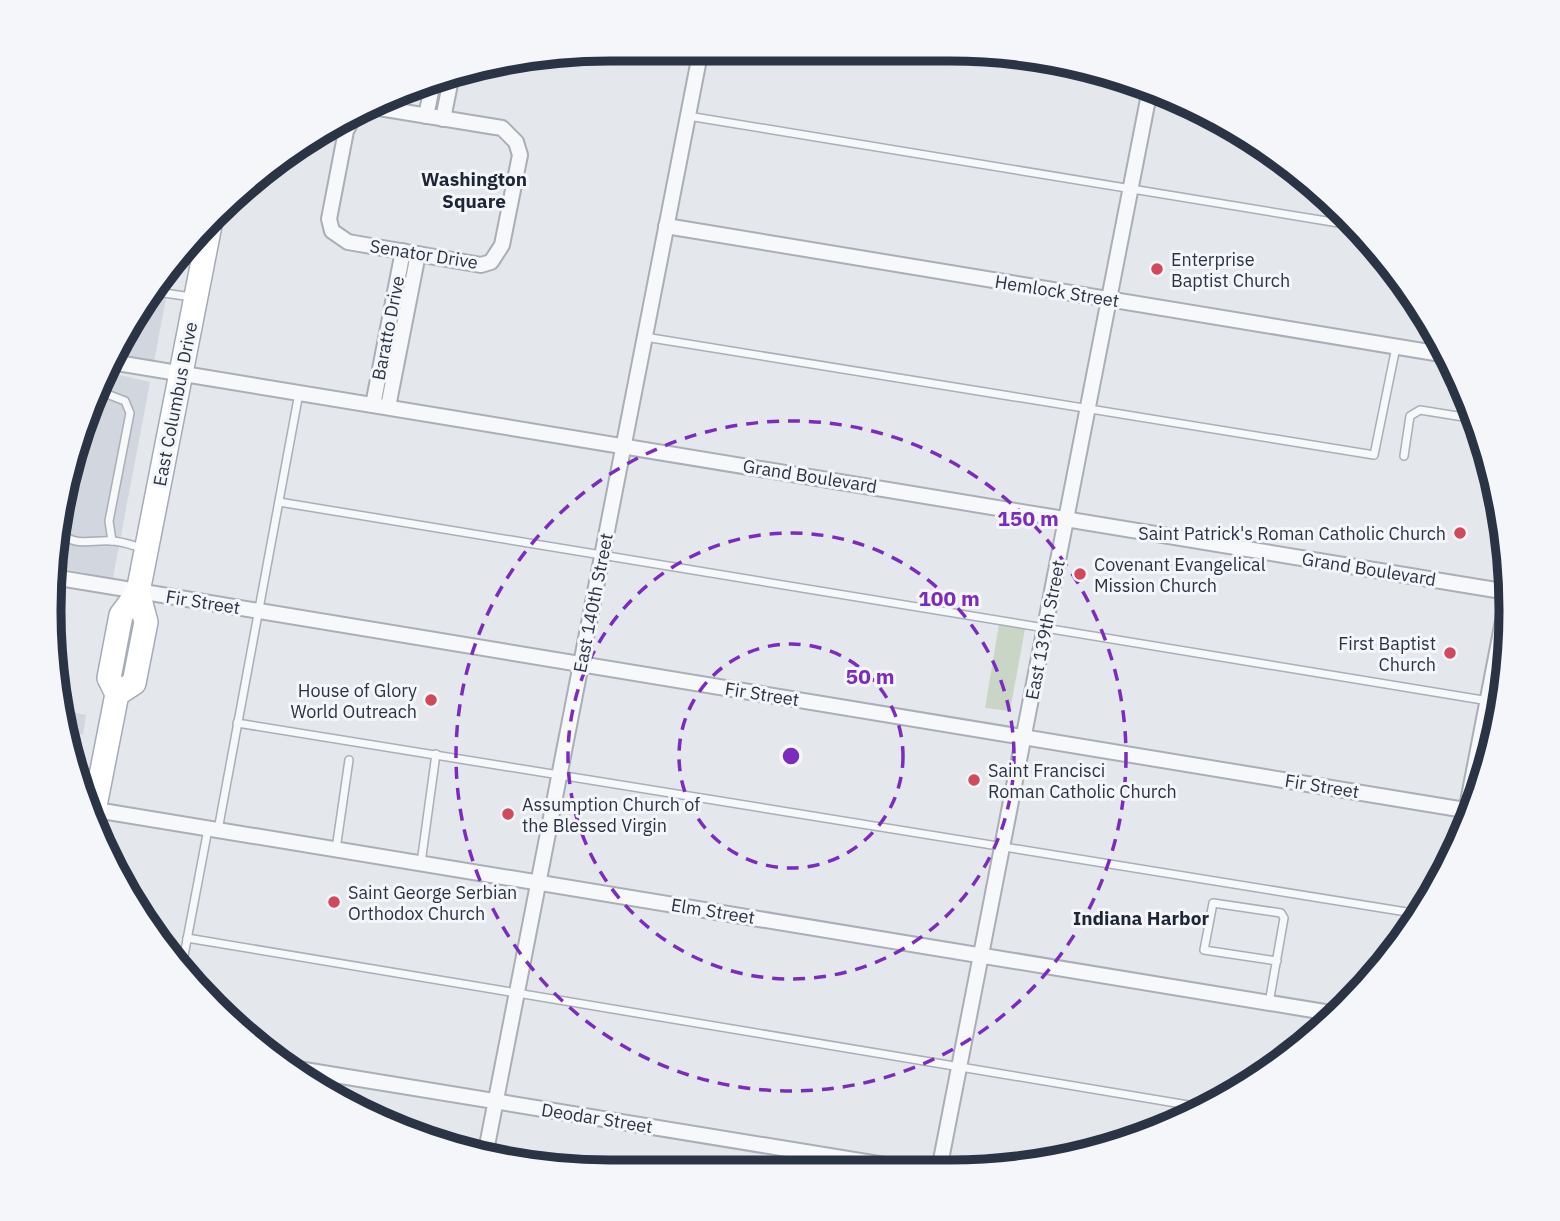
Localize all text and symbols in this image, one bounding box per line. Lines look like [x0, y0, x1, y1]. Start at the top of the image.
district label: Washington Square [421, 167, 527, 213]
street label: Senator Drive [368, 234, 480, 274]
place label: Enterprise Baptist Church [1171, 248, 1290, 292]
marker: Enterprise Baptist Church [1149, 261, 1165, 277]
street label: Hemlock Street [993, 270, 1121, 312]
street label: Baratto Drive [367, 274, 409, 382]
street label: East Columbus Drive [148, 320, 202, 488]
street label: Grand Boulevard [741, 454, 879, 498]
text: 150 m [997, 504, 1059, 532]
place label: Saint Patrick's Roman Catholic Church [1138, 522, 1446, 545]
marker: Saint Patrick's Roman Catholic Church [1452, 525, 1468, 541]
street label: East 140th Street [568, 531, 618, 675]
street label: Grand Boulevard [1300, 547, 1438, 591]
place label: Covenant Evangelical Mission Church [1094, 553, 1266, 597]
street label: East 139th Street [1020, 558, 1070, 702]
marker: Covenant Evangelical Mission Church [1072, 566, 1088, 582]
text: 100 m [918, 584, 980, 612]
street label: Fir Street [164, 585, 242, 619]
place label: First Baptist Church [1338, 632, 1436, 676]
marker: First Baptist Church [1442, 645, 1458, 661]
text: 50 m [846, 662, 894, 690]
street label: Fir Street [723, 677, 801, 711]
place label: House of Glory World Outreach [290, 679, 417, 723]
marker: House of Glory World Outreach [423, 692, 439, 708]
centre of rings [779, 744, 803, 768]
place label: Saint Francisci Roman Catholic Church [988, 759, 1177, 803]
street label: Fir Street [1283, 769, 1361, 803]
marker: Saint Francisci Roman Catholic Church [966, 772, 982, 788]
place label: Assumption Church of the Blessed Virgin [522, 793, 700, 837]
marker: Assumption Church of the Blessed Virgin [500, 806, 516, 822]
place label: Saint George Serbian Orthodox Church [348, 881, 517, 925]
street label: Elm Street [669, 893, 757, 929]
marker: Saint George Serbian Orthodox Church [326, 894, 342, 910]
district label: Indiana Harbor [1073, 906, 1209, 930]
street label: Deodar Street [540, 1098, 654, 1138]

